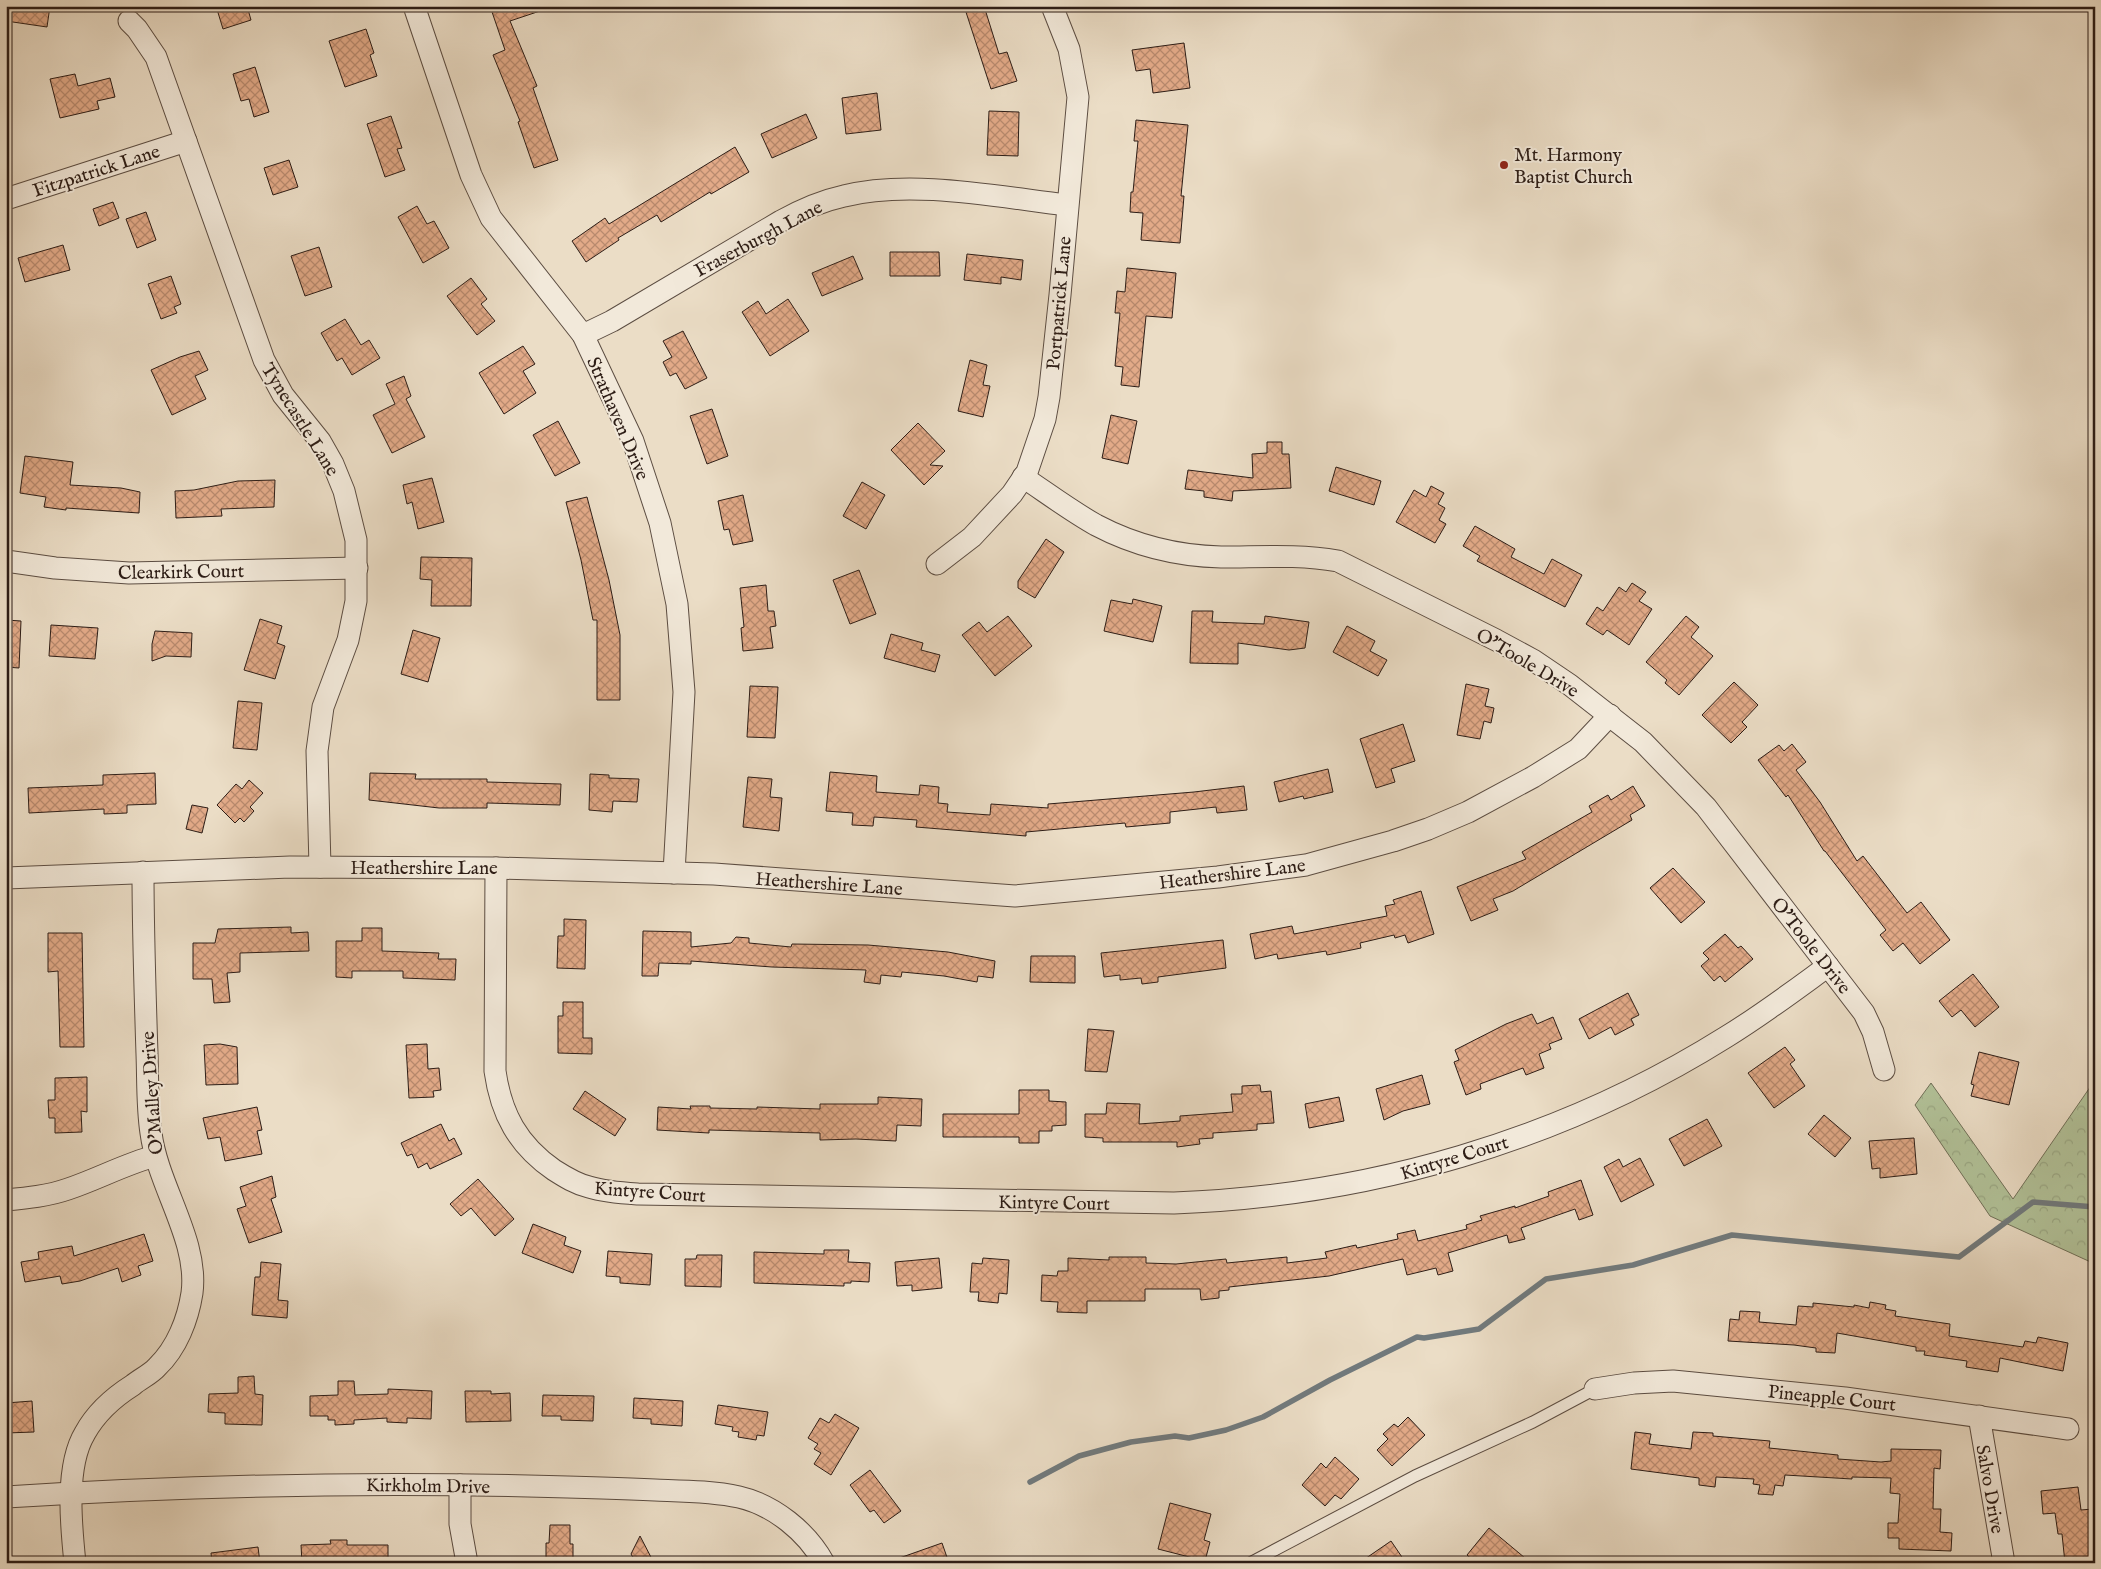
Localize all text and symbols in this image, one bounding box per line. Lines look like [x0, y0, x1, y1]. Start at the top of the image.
street label: Fitzpatrick Lane [30, 140, 164, 204]
place label: Mt. Harmony Baptist Church [1514, 144, 1633, 190]
marker: Mt. Harmony Baptist Church [1498, 159, 1510, 171]
street label: Fraserburgh Lane [691, 196, 827, 284]
street label: Portpatrick Lane [1042, 235, 1078, 371]
street label: Strathaven Drive [580, 353, 654, 484]
street label: Tynecastle Lane [255, 359, 344, 481]
street label: Clearkirk Court [118, 560, 245, 586]
street label: O'Toole Drive [1471, 624, 1583, 704]
street label: Heathershire Lane [1158, 854, 1307, 896]
street label: Heathershire Lane [350, 857, 498, 881]
street label: Heathershire Lane [754, 868, 904, 902]
street label: O'Toole Drive [1765, 893, 1856, 1000]
street label: O'Malley Drive [137, 1030, 169, 1155]
street label: Kintyre Court [1398, 1131, 1512, 1187]
street label: Kintyre Court [593, 1177, 707, 1209]
street label: Kintyre Court [998, 1191, 1110, 1217]
street label: Pineapple Court [1767, 1380, 1898, 1418]
street label: Salvo Drive [1969, 1443, 2009, 1536]
street label: Kirkholm Drive [366, 1474, 491, 1500]

